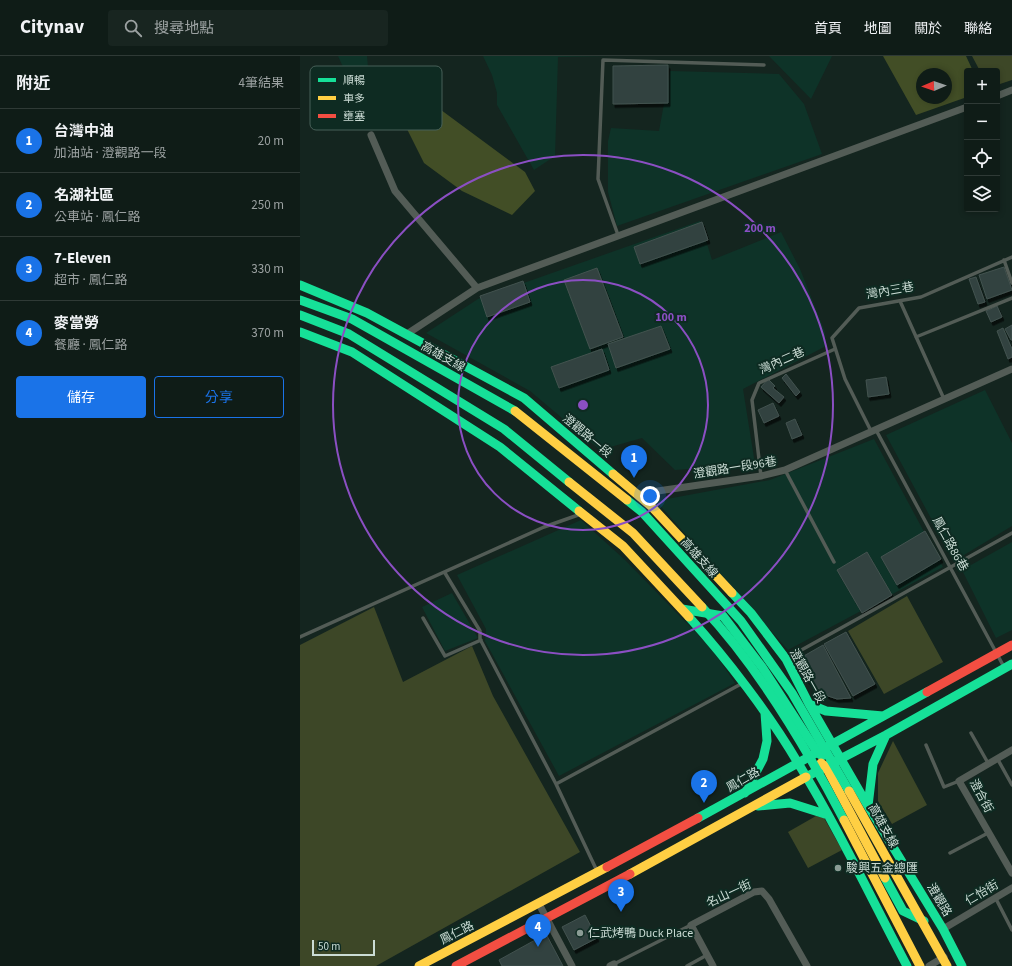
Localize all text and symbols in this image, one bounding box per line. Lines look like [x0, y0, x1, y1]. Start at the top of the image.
search box [108, 10, 388, 46]
text: Citynav [20, 14, 84, 41]
icon: search [122, 17, 144, 39]
text: 搜尋地點 [154, 18, 214, 39]
text: 首頁 [814, 19, 842, 39]
text: 地圖 [864, 19, 892, 39]
text: 關於 [914, 19, 942, 39]
text: 聯絡 [964, 19, 992, 39]
legend [310, 66, 442, 130]
north arrow [916, 68, 952, 104]
map controls [964, 68, 1000, 212]
button: + [964, 68, 1000, 104]
text: 附近 [16, 72, 50, 96]
text: 順暢 [343, 73, 365, 88]
text: 4筆結果 [239, 74, 284, 92]
text: 車多 [343, 91, 365, 106]
button: − [964, 104, 1000, 140]
text: 壅塞 [343, 109, 365, 124]
text: 台灣中油 [54, 121, 114, 142]
text: 1 [26, 132, 32, 150]
text: 20 m [258, 132, 284, 150]
button: locate [964, 140, 1000, 176]
text: 加油站 · 澄觀路一段 [54, 144, 166, 162]
button: layers [964, 176, 1000, 212]
text: 名湖社區 [54, 185, 114, 206]
text: 2 [26, 196, 32, 214]
text: 250 m [251, 196, 284, 214]
text: 公車站 · 鳳仁路 [54, 208, 140, 226]
text: 200 m [744, 220, 776, 237]
text: 7-Eleven [54, 248, 111, 269]
text: 3 [26, 260, 32, 278]
text: 330 m [251, 260, 284, 278]
text: 超市 · 鳳仁路 [54, 271, 127, 289]
street label: 灣內三巷 [865, 278, 915, 304]
text: 100 m [655, 309, 687, 326]
text: 麥當勞 [54, 313, 99, 334]
text: 4 [26, 324, 32, 342]
text: 370 m [251, 324, 284, 342]
text: 餐廳 · 鳳仁路 [54, 336, 127, 354]
street label: 高雄支線 [418, 338, 468, 376]
street label: 灣內二巷 [757, 343, 807, 379]
button: 儲存 [16, 376, 146, 418]
button: 分享 [154, 376, 284, 418]
centre of rings [576, 398, 590, 412]
street label: 澄觀路一段 [559, 410, 615, 462]
pin: 1 [621, 445, 647, 478]
street label: 澄觀路一段96巷 [692, 453, 778, 483]
your location [640, 486, 660, 506]
street label: 鳳仁路86巷 [928, 514, 972, 574]
street label: 高雄支線 [677, 534, 721, 582]
street label: 澄觀路一段 [785, 646, 829, 706]
street label: 鳳仁路 [723, 764, 763, 796]
pin: 2 [691, 770, 717, 803]
street label: 澄合街 [965, 776, 997, 816]
street label: 高雄支線 [864, 801, 902, 851]
place label: 駿興五金總匯 [846, 860, 918, 877]
marker: 駿興五金總匯 [833, 863, 843, 873]
street label: 名山一街 [704, 876, 754, 912]
street label: 仁怡街 [962, 876, 1002, 910]
pin: 3 [608, 879, 634, 912]
street label: 澄觀路 [922, 880, 956, 920]
pin: 4 [525, 914, 551, 947]
street label: 鳳仁路 [437, 917, 477, 949]
place label: 仁武烤鴨 Duck Place [588, 925, 693, 942]
marker: 仁武烤鴨 Duck Place [575, 928, 585, 938]
scale bar [312, 938, 375, 957]
text: 50 m [318, 939, 340, 954]

